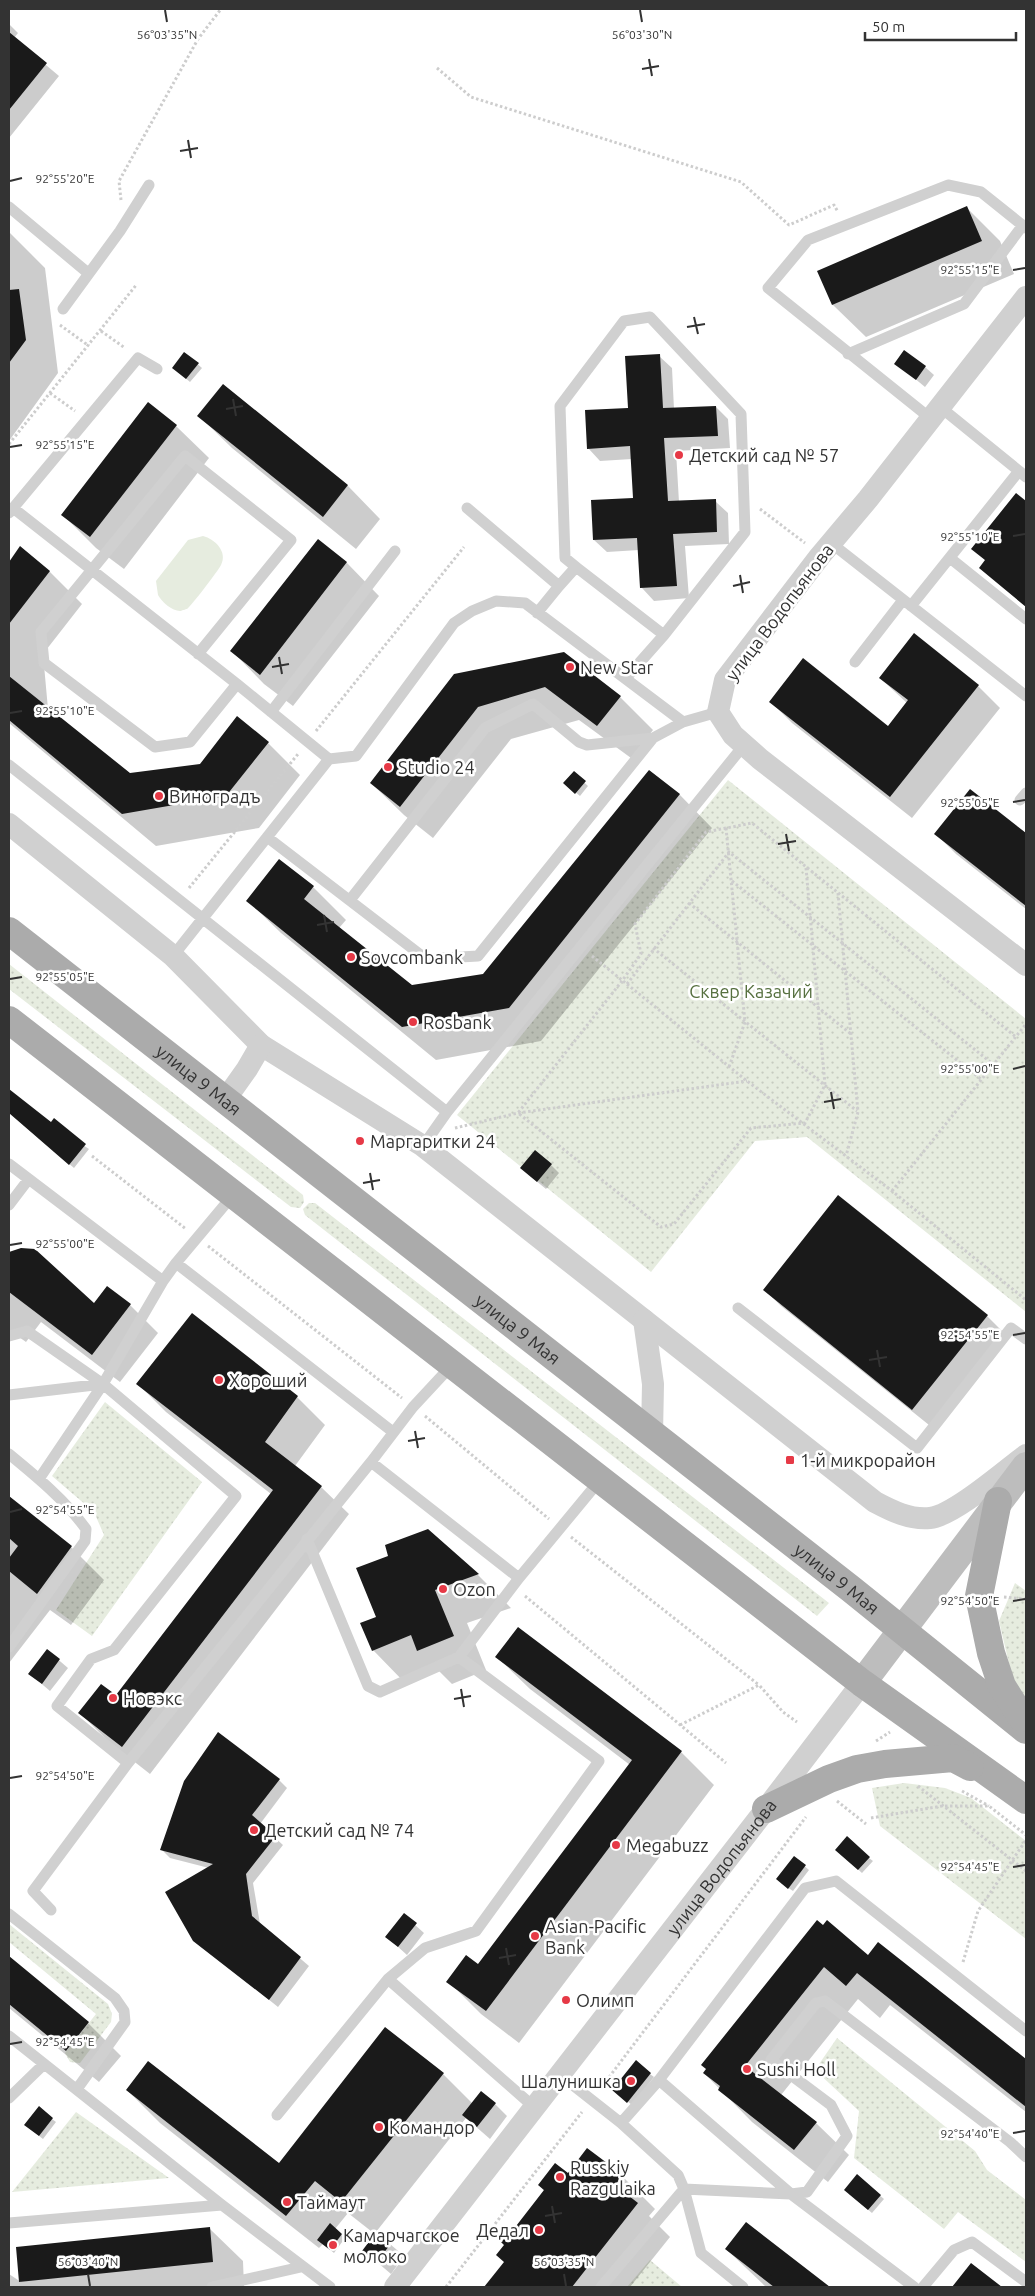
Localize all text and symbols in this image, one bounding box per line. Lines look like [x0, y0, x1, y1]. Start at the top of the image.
scale bar [865, 10, 1016, 42]
text: 50 m [872, 18, 905, 35]
text: 56°03'35"N [137, 28, 197, 41]
text: 56°03'30"N [612, 28, 672, 41]
text: 92°55'20"E [36, 172, 95, 185]
text: 92°55'15"E [941, 263, 1000, 276]
text: 92°55'15"E [36, 438, 95, 451]
place label: Детский сад № 57 [689, 445, 839, 465]
marker: Детский сад № 57 [673, 449, 685, 461]
text: 92°55'10"E [941, 530, 1000, 543]
street label: улица Водопьянова [721, 540, 837, 684]
place label: New Star [580, 657, 654, 677]
marker: New Star [564, 661, 576, 673]
text: 92°55'10"E [36, 704, 95, 717]
place label: Studio 24 [398, 757, 475, 777]
marker: Studio 24 [382, 761, 394, 773]
place label: Виноградъ [169, 786, 261, 806]
marker: Виноградъ [153, 790, 165, 802]
text: 92°55'05"E [941, 796, 1000, 809]
place label: Sovcombank [361, 947, 463, 967]
marker: Sovcombank [345, 951, 357, 963]
text: 92°55'05"E [36, 970, 95, 983]
park label: Сквер Казачий [689, 981, 813, 1001]
place label: Rosbank [423, 1012, 492, 1032]
marker: Rosbank [407, 1016, 419, 1028]
street label: улица 9 Мая [152, 1040, 245, 1119]
text: 92°55'00"E [941, 1062, 1000, 1075]
place label: Маргаритки 24 [370, 1131, 495, 1151]
marker: Маргаритки 24 [354, 1135, 366, 1147]
text: 92°55'00"E [36, 1237, 95, 1250]
street label: улица 9 Мая [472, 1289, 564, 1368]
text: 92°54'55"E [941, 1328, 1000, 1341]
place label: Хороший [229, 1370, 307, 1390]
marker: Хороший [213, 1374, 225, 1386]
place label: 1-й микрорайон [800, 1450, 936, 1470]
marker: 1-й микрорайон [784, 1454, 796, 1466]
text: 92°54'55"E [36, 1503, 95, 1516]
street label: улица 9 Мая [791, 1539, 883, 1618]
place label: Ozon [453, 1579, 496, 1599]
marker: Ozon [437, 1583, 449, 1595]
text: 92°54'50"E [941, 1594, 1000, 1607]
place label: Новэкс [123, 1688, 182, 1708]
marker: Новэкс [107, 1692, 119, 1704]
text: 92°54'50"E [36, 1769, 95, 1782]
street label: улица Водопьянова [662, 1795, 780, 1938]
place label: Детский сад № 74 [264, 1820, 414, 1840]
marker: Детский сад № 74 [248, 1824, 260, 1836]
place label: Megabuzz [626, 1835, 709, 1855]
marker: Megabuzz [610, 1839, 622, 1851]
text: 92°54'45"E [941, 1860, 1000, 1873]
place label: Asian-Pacific Bank [545, 1916, 646, 1957]
marker: Asian-Pacific Bank [529, 1930, 541, 1942]
place label: Олимп [576, 1990, 634, 2010]
marker: Олимп [560, 1994, 572, 2006]
text: 92°54'45"E [36, 2035, 95, 2048]
place label: Sushi Holl [757, 2059, 836, 2079]
marker: Sushi Holl [741, 2063, 753, 2075]
place label: Шалунишка [521, 2071, 621, 2091]
marker: Шалунишка [625, 2075, 637, 2087]
place label: Командор [389, 2117, 475, 2137]
marker: Командор [373, 2121, 385, 2133]
text: 92°54'40"E [941, 2127, 1000, 2140]
place label: Russkiy Razgulaika [570, 2157, 656, 2198]
marker: Russkiy Razgulaika [554, 2171, 566, 2183]
place label: Таймаут [297, 2192, 366, 2212]
marker: Таймаут [281, 2196, 293, 2208]
place label: Дедал [476, 2220, 529, 2240]
marker: Дедал [533, 2224, 545, 2236]
place label: Камарчагское молоко [343, 2225, 460, 2266]
marker: Камарчагское молоко [327, 2239, 339, 2251]
text: 56°03'40"N [58, 2255, 118, 2268]
text: 56°03'35"N [534, 2255, 594, 2268]

